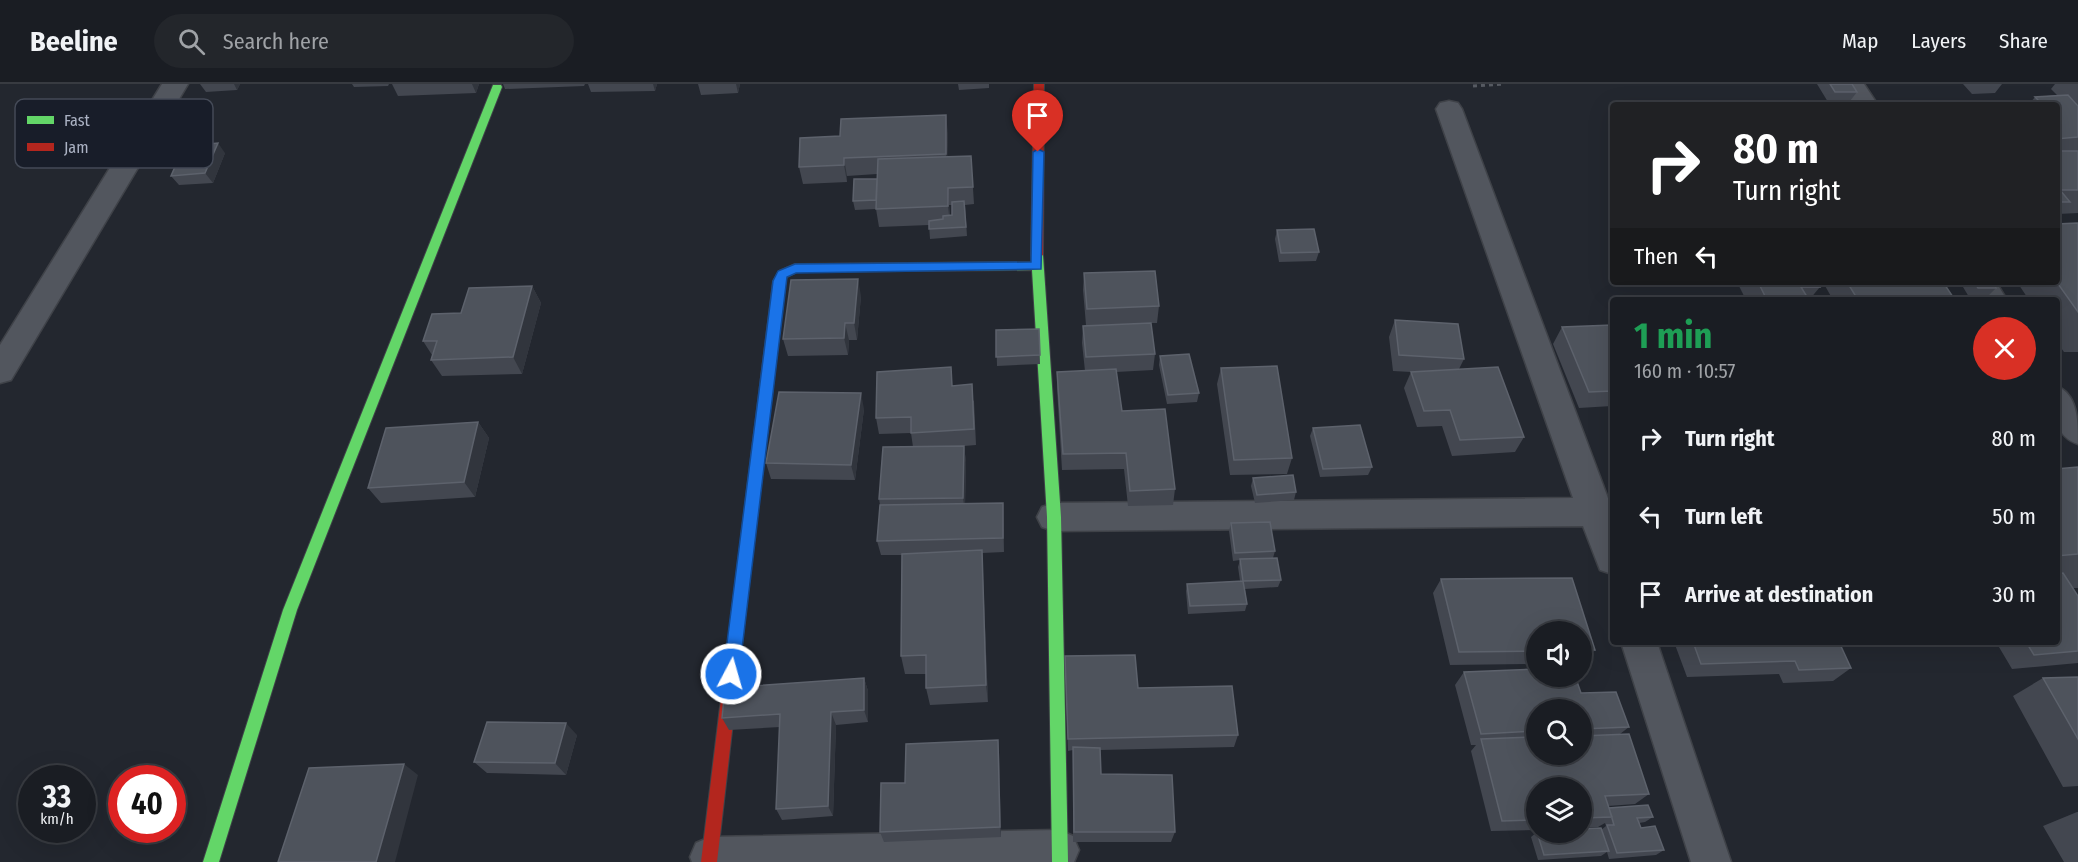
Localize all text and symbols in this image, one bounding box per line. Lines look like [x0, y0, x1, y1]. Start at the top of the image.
search box [154, 14, 574, 68]
text: Beeline [30, 25, 118, 58]
icon: search [175, 25, 208, 58]
text: Search here [223, 28, 329, 55]
text: Map [1842, 28, 1878, 54]
text: Layers [1911, 28, 1966, 54]
text: Share [1999, 28, 2048, 54]
pin [1012, 90, 1063, 152]
legend [15, 99, 213, 168]
icon: arrive [1021, 99, 1054, 132]
text: Fast [64, 111, 91, 130]
text: 80 m [1733, 124, 1819, 174]
icon: right [1634, 126, 1712, 204]
text: Jam [64, 138, 89, 157]
text: Turn right [1733, 175, 1841, 207]
icon: left [1690, 240, 1723, 273]
text: Then [1634, 243, 1678, 270]
text: 1 min [1634, 314, 1712, 358]
button: close [1973, 317, 2036, 380]
text: 160 m · 10:57 [1634, 359, 1735, 383]
icon: right [1634, 422, 1667, 455]
text: Turn right [1685, 425, 1774, 452]
text: 80 m [1991, 425, 2036, 452]
icon: left [1634, 500, 1667, 533]
text: Turn left [1685, 503, 1763, 530]
text: 50 m [1992, 503, 2036, 530]
icon: arrive [1634, 578, 1667, 611]
text: Arrive at destination [1685, 581, 1873, 608]
text: 30 m [1993, 581, 2036, 608]
map controls [1526, 621, 1592, 843]
button: sound [1526, 621, 1592, 687]
position arrow [699, 642, 763, 706]
button: search [1526, 699, 1592, 765]
speed limit sign: 40 [108, 765, 186, 843]
button: layers [1526, 777, 1592, 843]
text: 33 [43, 779, 71, 815]
text: km/h [40, 810, 74, 828]

